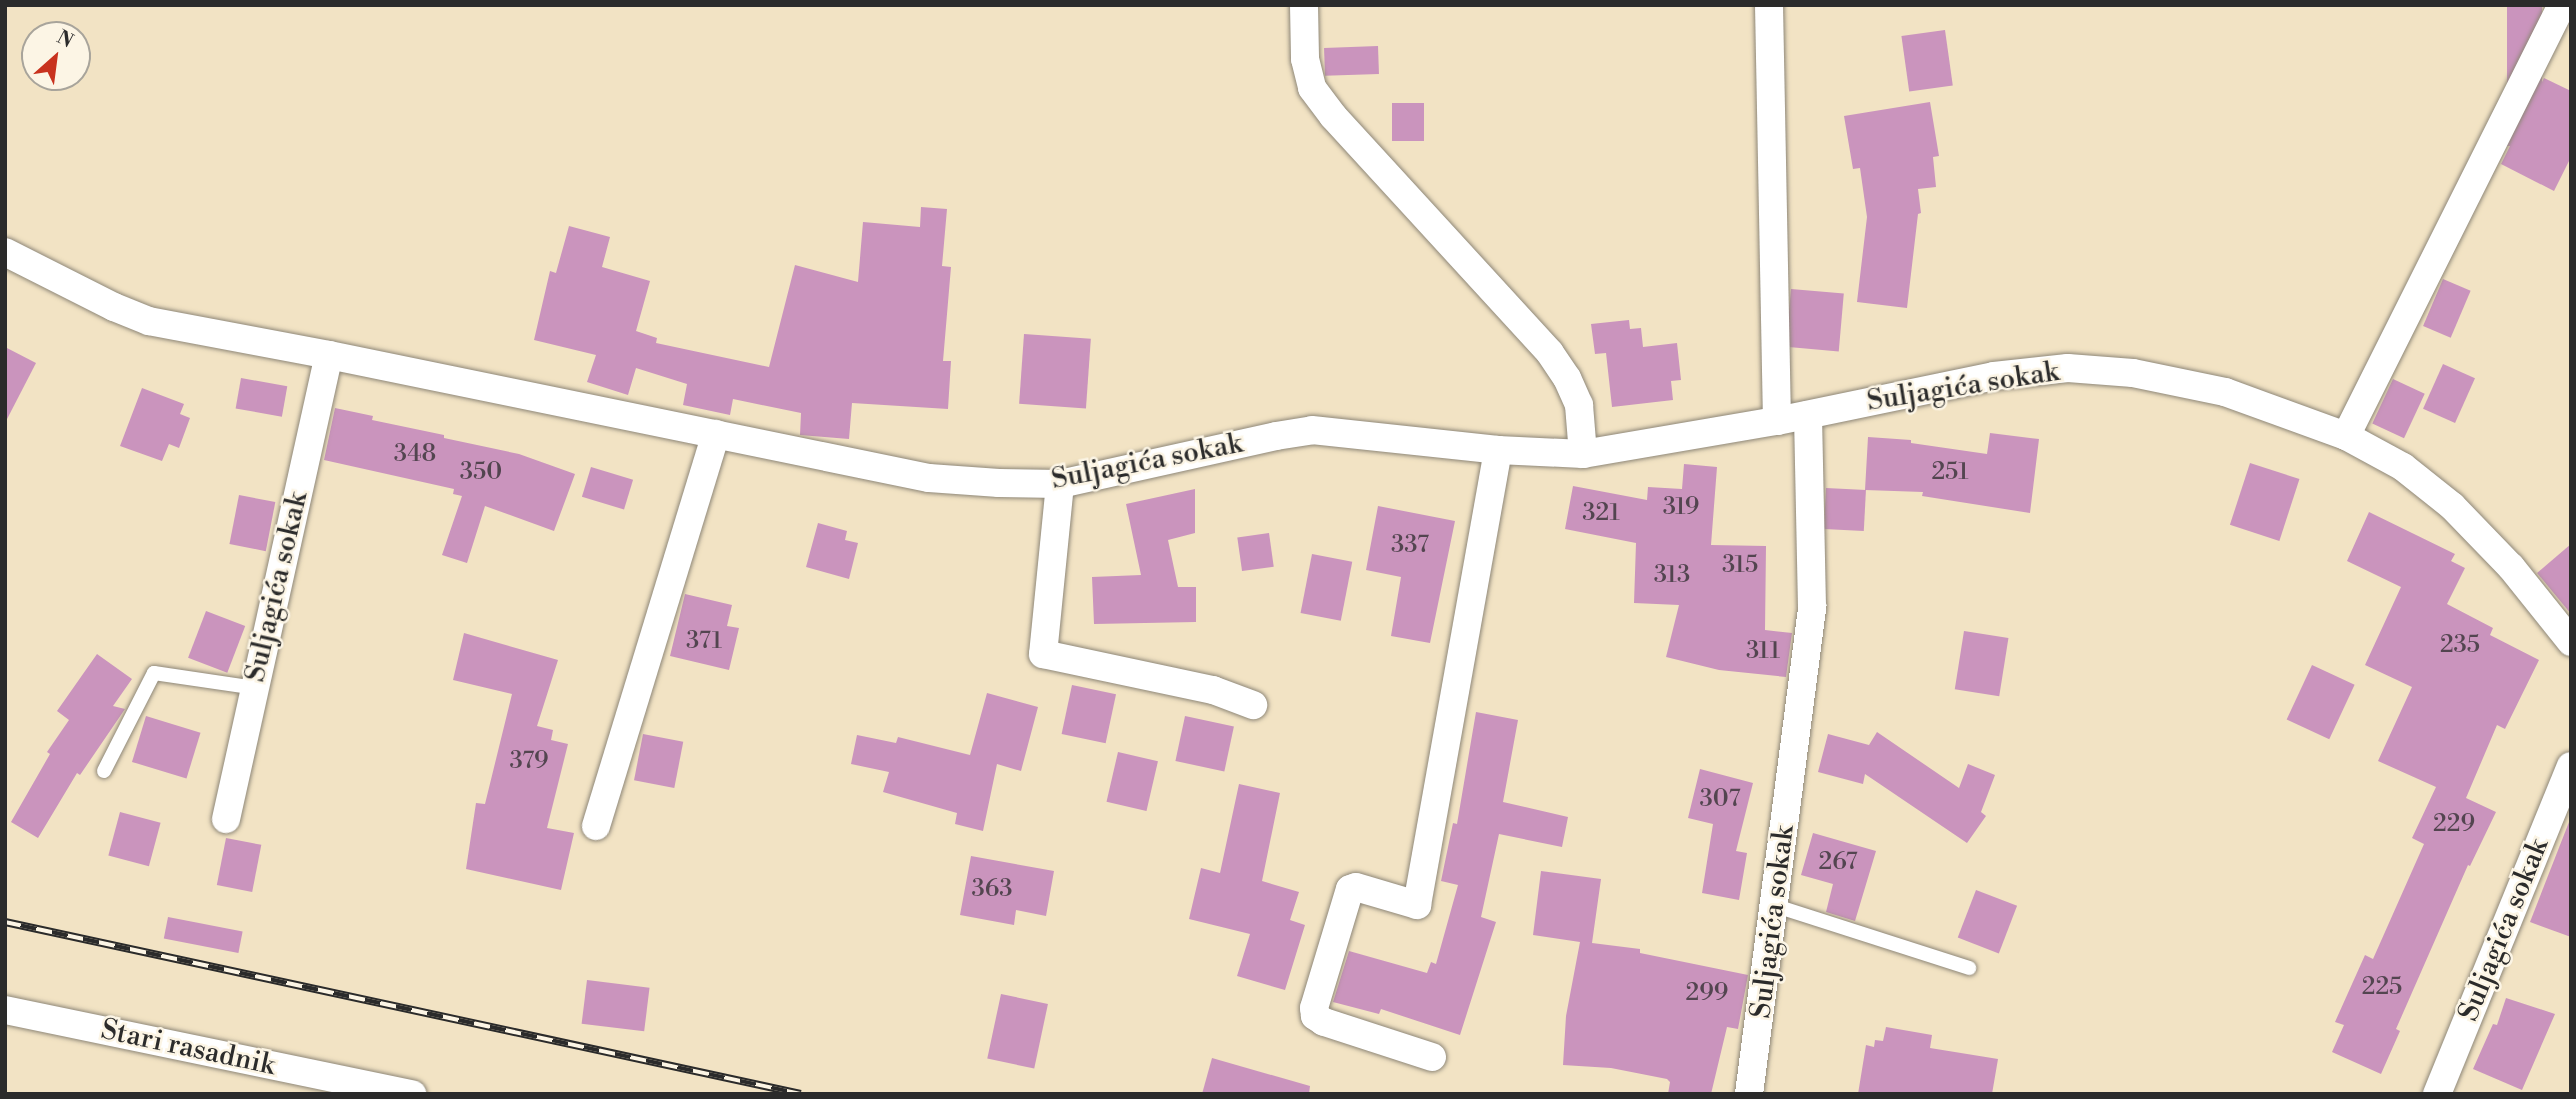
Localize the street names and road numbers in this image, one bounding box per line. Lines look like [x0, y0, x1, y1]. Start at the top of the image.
street label: Suljagića sokak [1865, 355, 2061, 419]
street label: Suljagića sokak [1049, 427, 1245, 497]
street label: Suljagića sokak [239, 489, 315, 685]
street label: Suljagića sokak [1745, 824, 1801, 1020]
street label: Suljagića sokak [2452, 834, 2556, 1026]
street label: Stari rasadnik [98, 1013, 278, 1083]

